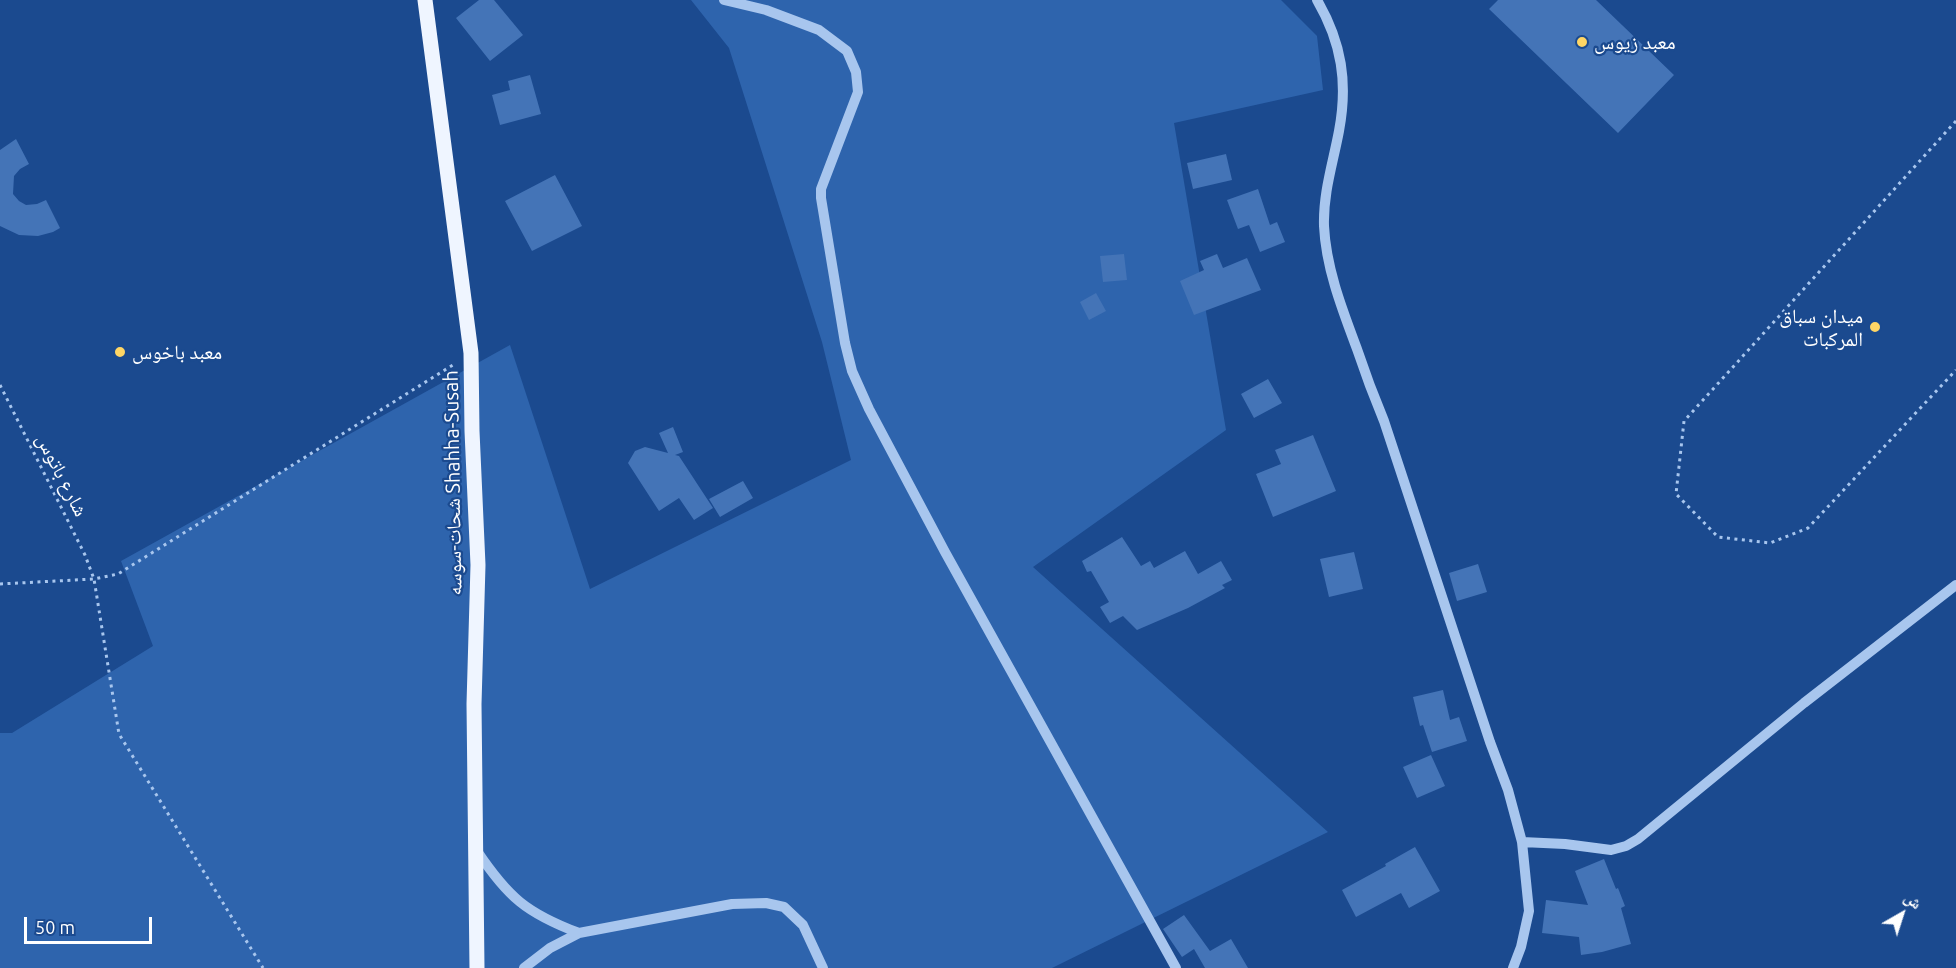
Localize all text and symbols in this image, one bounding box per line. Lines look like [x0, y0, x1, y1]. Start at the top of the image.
place label: معبد زيوس [1594, 30, 1675, 54]
marker: معبد زيوس [1575, 35, 1589, 49]
place label: ميدان سباق المركبات [1779, 304, 1863, 351]
marker: ميدان سباق المركبات [1868, 320, 1882, 334]
place label: معبد باخوس [132, 340, 222, 364]
marker: معبد باخوس [113, 345, 127, 359]
street label: شحات-سوسه Shahha-Susah [439, 370, 467, 596]
street label: شارع باتوس [31, 430, 93, 520]
north arrow [1872, 884, 1932, 944]
text: ش [1901, 888, 1926, 912]
scale bar [27, 905, 154, 943]
text: 50 m [35, 917, 75, 937]

